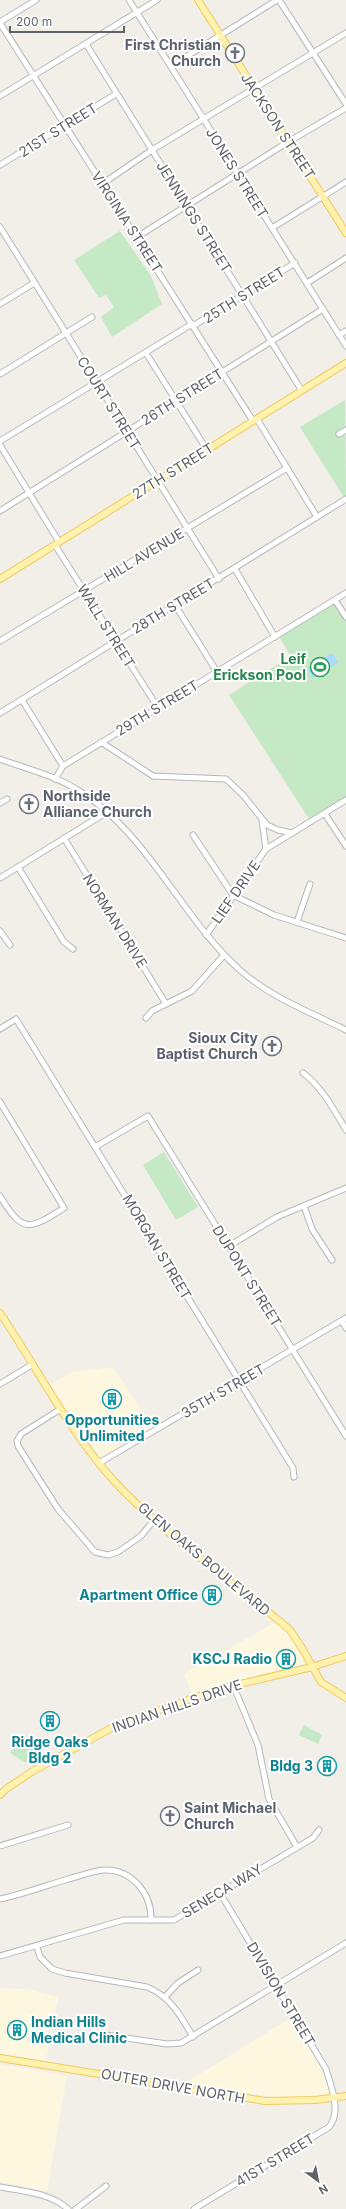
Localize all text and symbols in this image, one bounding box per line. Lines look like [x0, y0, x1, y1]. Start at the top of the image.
scale bar [10, 8, 124, 34]
text: 200 m [16, 14, 52, 29]
place label: First Christian Church [125, 36, 221, 69]
church icon: First Christian Church [224, 42, 246, 64]
street label: JACKSON STREET [238, 69, 319, 182]
street label: 21ST STREET [15, 99, 100, 160]
street label: JONES STREET [203, 124, 272, 221]
street label: JENNINGS STREET [153, 158, 236, 276]
street label: VIRGINIA STREET [88, 168, 167, 276]
street label: 25TH STREET [200, 263, 288, 327]
street label: COURT STREET [74, 353, 145, 452]
street label: 26TH STREET [138, 365, 226, 429]
street label: 27TH STREET [129, 439, 217, 502]
street label: HILL AVENUE [101, 524, 187, 585]
street label: 28TH STREET [128, 574, 217, 637]
street label: WALL STREET [74, 581, 139, 671]
place label: Leif Erickson Pool [213, 650, 306, 683]
sports icon: Leif Erickson Pool [309, 656, 331, 678]
street label: 29TH STREET [112, 676, 201, 739]
place label: Northside Alliance Church [43, 787, 152, 820]
church icon: Northside Alliance Church [18, 793, 40, 815]
street label: LIEF DRIVE [208, 857, 264, 927]
street label: NORMAN DRIVE [80, 870, 151, 971]
place label: Sioux City Baptist Church [156, 1029, 259, 1062]
church icon: Sioux City Baptist Church [261, 1035, 283, 1057]
street label: MORGAN STREET [119, 1191, 196, 1302]
street label: DUPONT STREET [209, 1222, 286, 1330]
street label: 35TH STREET [178, 1360, 267, 1421]
building icon: Opportunities Unlimited [101, 1388, 123, 1410]
place label: Opportunities Unlimited [65, 1411, 159, 1444]
street label: GLEN OAKS BOULEVARD [135, 1498, 274, 1619]
building icon: Apartment Office [201, 1584, 223, 1606]
place label: Apartment Office [79, 1586, 198, 1603]
building icon: KSCJ Radio [275, 1648, 297, 1670]
place label: KSCJ Radio [193, 1650, 272, 1667]
street label: INDIAN HILLS DRIVE [110, 1675, 244, 1736]
building icon: Ridge Oaks Bldg 2 [39, 1710, 61, 1732]
place label: Ridge Oaks Bldg 2 [11, 1733, 89, 1766]
building icon: Bldg 3 [316, 1755, 338, 1777]
place label: Bldg 3 [270, 1757, 313, 1774]
place label: Saint Michael Church [184, 1799, 276, 1832]
church icon: Saint Michael Church [159, 1805, 181, 1827]
street label: SENECA WAY [178, 1860, 266, 1921]
street label: DIVISION STREET [244, 1939, 319, 2049]
place label: Indian Hills Medical Clinic [31, 2013, 127, 2046]
building icon: Indian Hills Medical Clinic [6, 2019, 28, 2041]
street label: OUTER DRIVE NORTH [100, 2064, 247, 2107]
street label: 41ST STREET [232, 2129, 317, 2190]
north arrow [298, 2161, 338, 2201]
text: N [316, 2181, 331, 2198]

